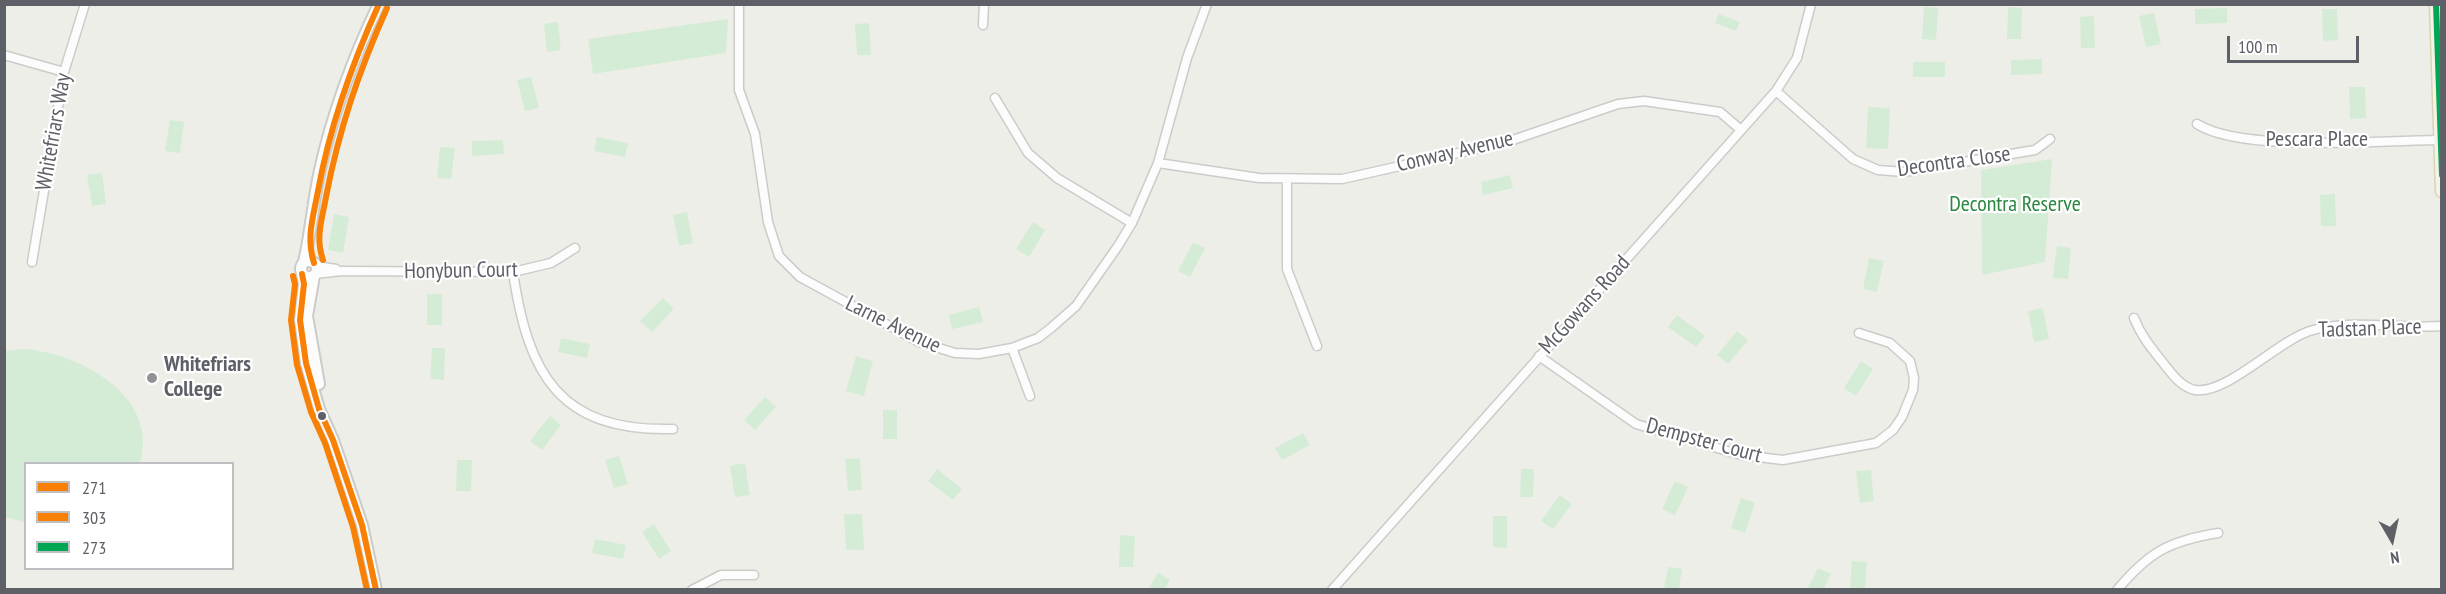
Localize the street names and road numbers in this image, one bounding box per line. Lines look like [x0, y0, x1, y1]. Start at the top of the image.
street label: Whitefriars Way [31, 71, 77, 193]
street label: Conway Avenue [1394, 126, 1516, 178]
street label: Pescara Place [2266, 127, 2368, 153]
street label: Decontra Close [1896, 141, 2012, 183]
street label: McGowans Road [1534, 250, 1636, 360]
street label: Honybun Court [404, 257, 518, 285]
street label: Larne Avenue [841, 291, 945, 359]
street label: Tadstan Place [2318, 314, 2422, 344]
street label: Dempster Court [1643, 413, 1765, 469]

